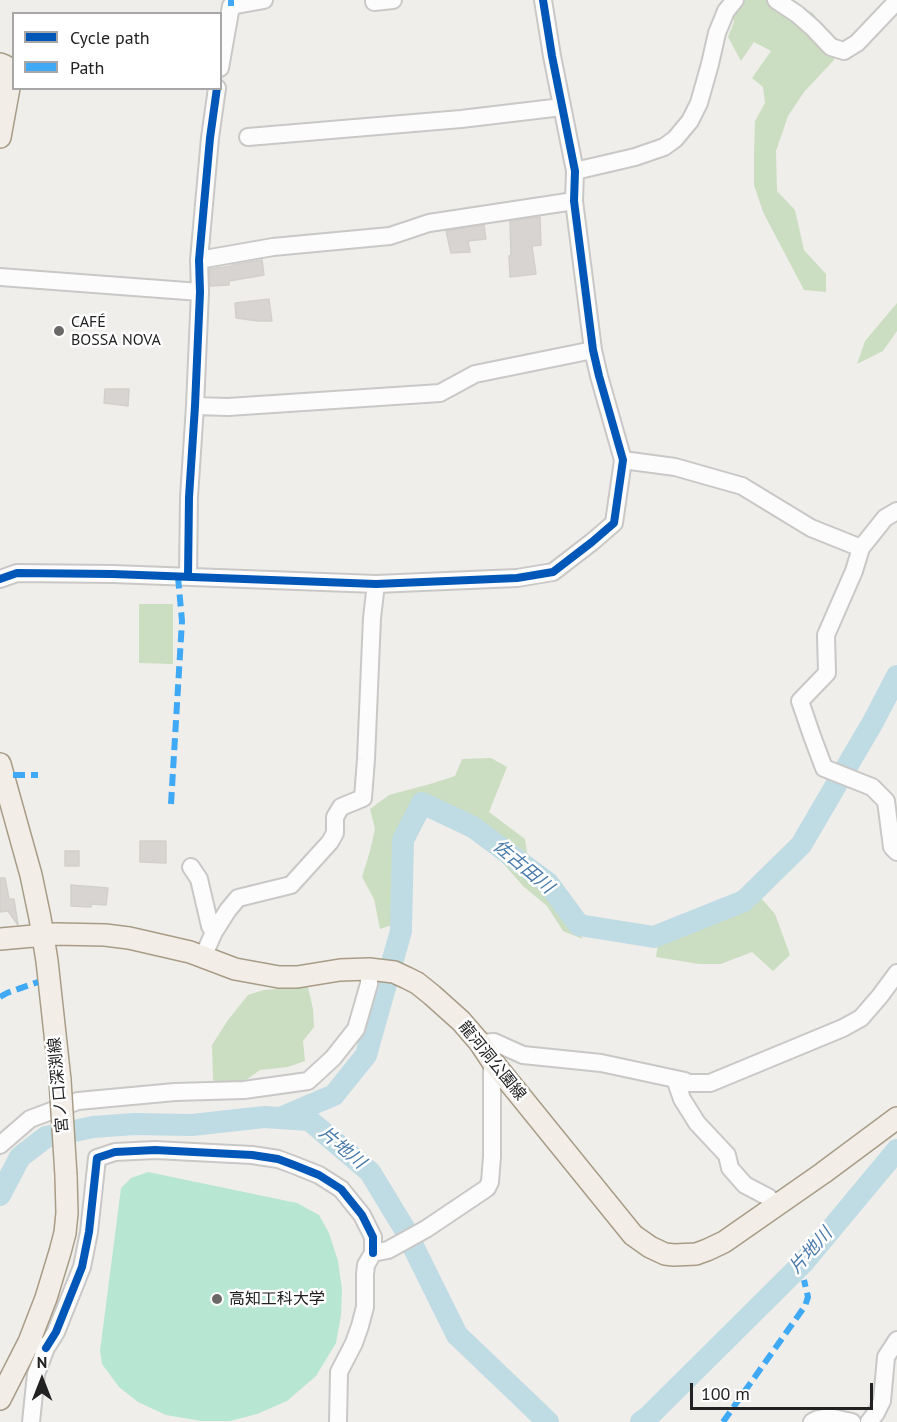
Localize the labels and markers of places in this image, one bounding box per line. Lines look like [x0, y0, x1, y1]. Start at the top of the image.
place label: CAFÉ BOSSA NOVA [71, 312, 161, 350]
marker: CAFÉ BOSSA NOVA [52, 324, 66, 338]
place label: 高知工科大学 [229, 1289, 325, 1309]
marker: 高知工科大学 [210, 1292, 224, 1306]

